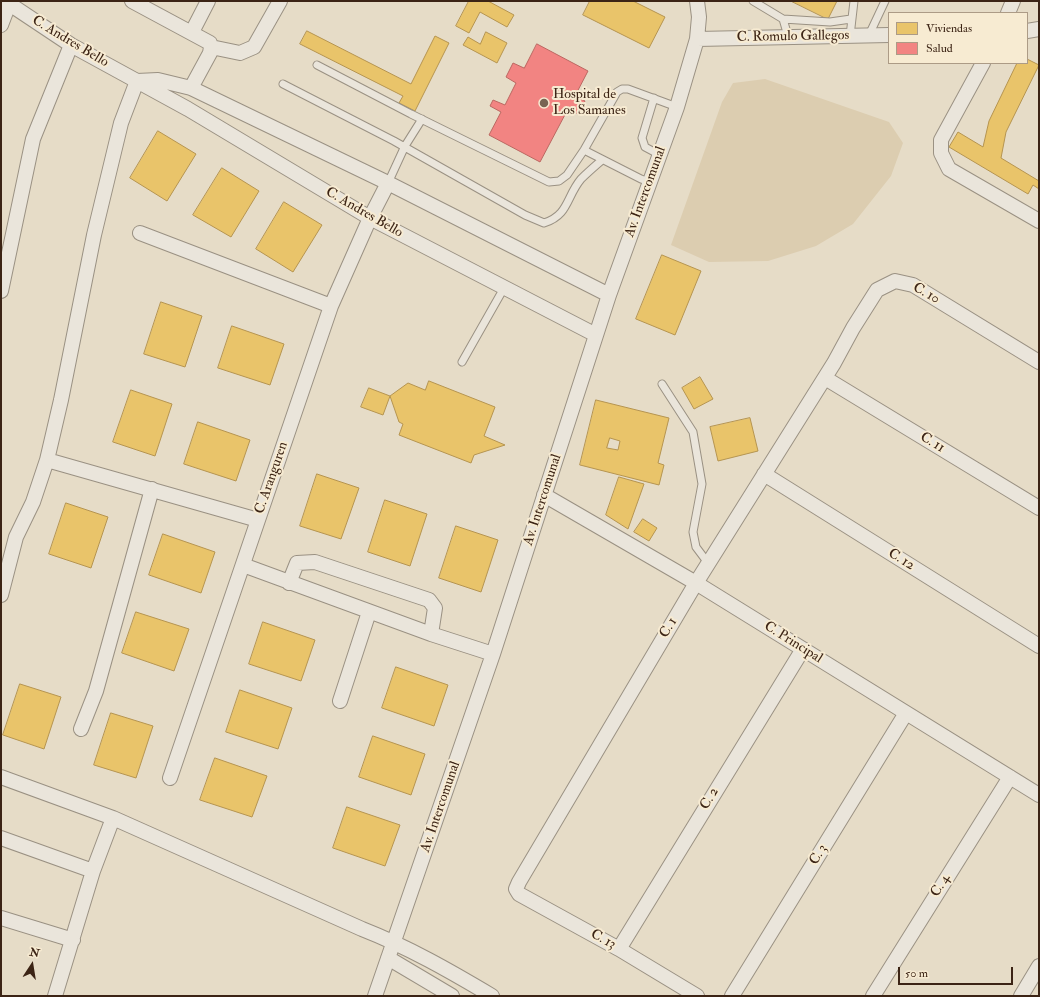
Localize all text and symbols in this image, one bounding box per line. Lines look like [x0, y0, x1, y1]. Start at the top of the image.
legend [888, 12, 1028, 64]
street label: C. Andres Bello [29, 13, 111, 71]
text: Viviendas [926, 21, 972, 36]
street label: C. Romulo Gallegos [737, 28, 849, 46]
text: Salud [926, 41, 953, 56]
place label: Hospital de Los Samanes [553, 87, 626, 120]
marker: Hospital de Los Samanes [538, 97, 550, 109]
street label: Av. Intercomunal [622, 144, 670, 240]
street label: C. Andres Bello [322, 184, 406, 242]
street label: C. 10 [910, 280, 942, 308]
street label: C. 11 [917, 429, 947, 457]
street label: C. Aranguren [252, 440, 292, 516]
street label: Av. Intercomunal [520, 452, 566, 548]
street label: C. 12 [885, 545, 917, 575]
street label: C. 1 [656, 615, 682, 641]
street label: C. Principal [761, 618, 825, 668]
street label: Av. Intercomunal [418, 759, 464, 855]
street label: C. 2 [697, 785, 723, 813]
street label: C. 3 [806, 842, 832, 868]
street label: C. 4 [928, 872, 954, 900]
street label: C. 13 [587, 926, 619, 954]
north arrow [12, 945, 52, 985]
text: N [28, 945, 41, 960]
scale bar [900, 959, 1015, 985]
text: 50 m [905, 966, 928, 981]

